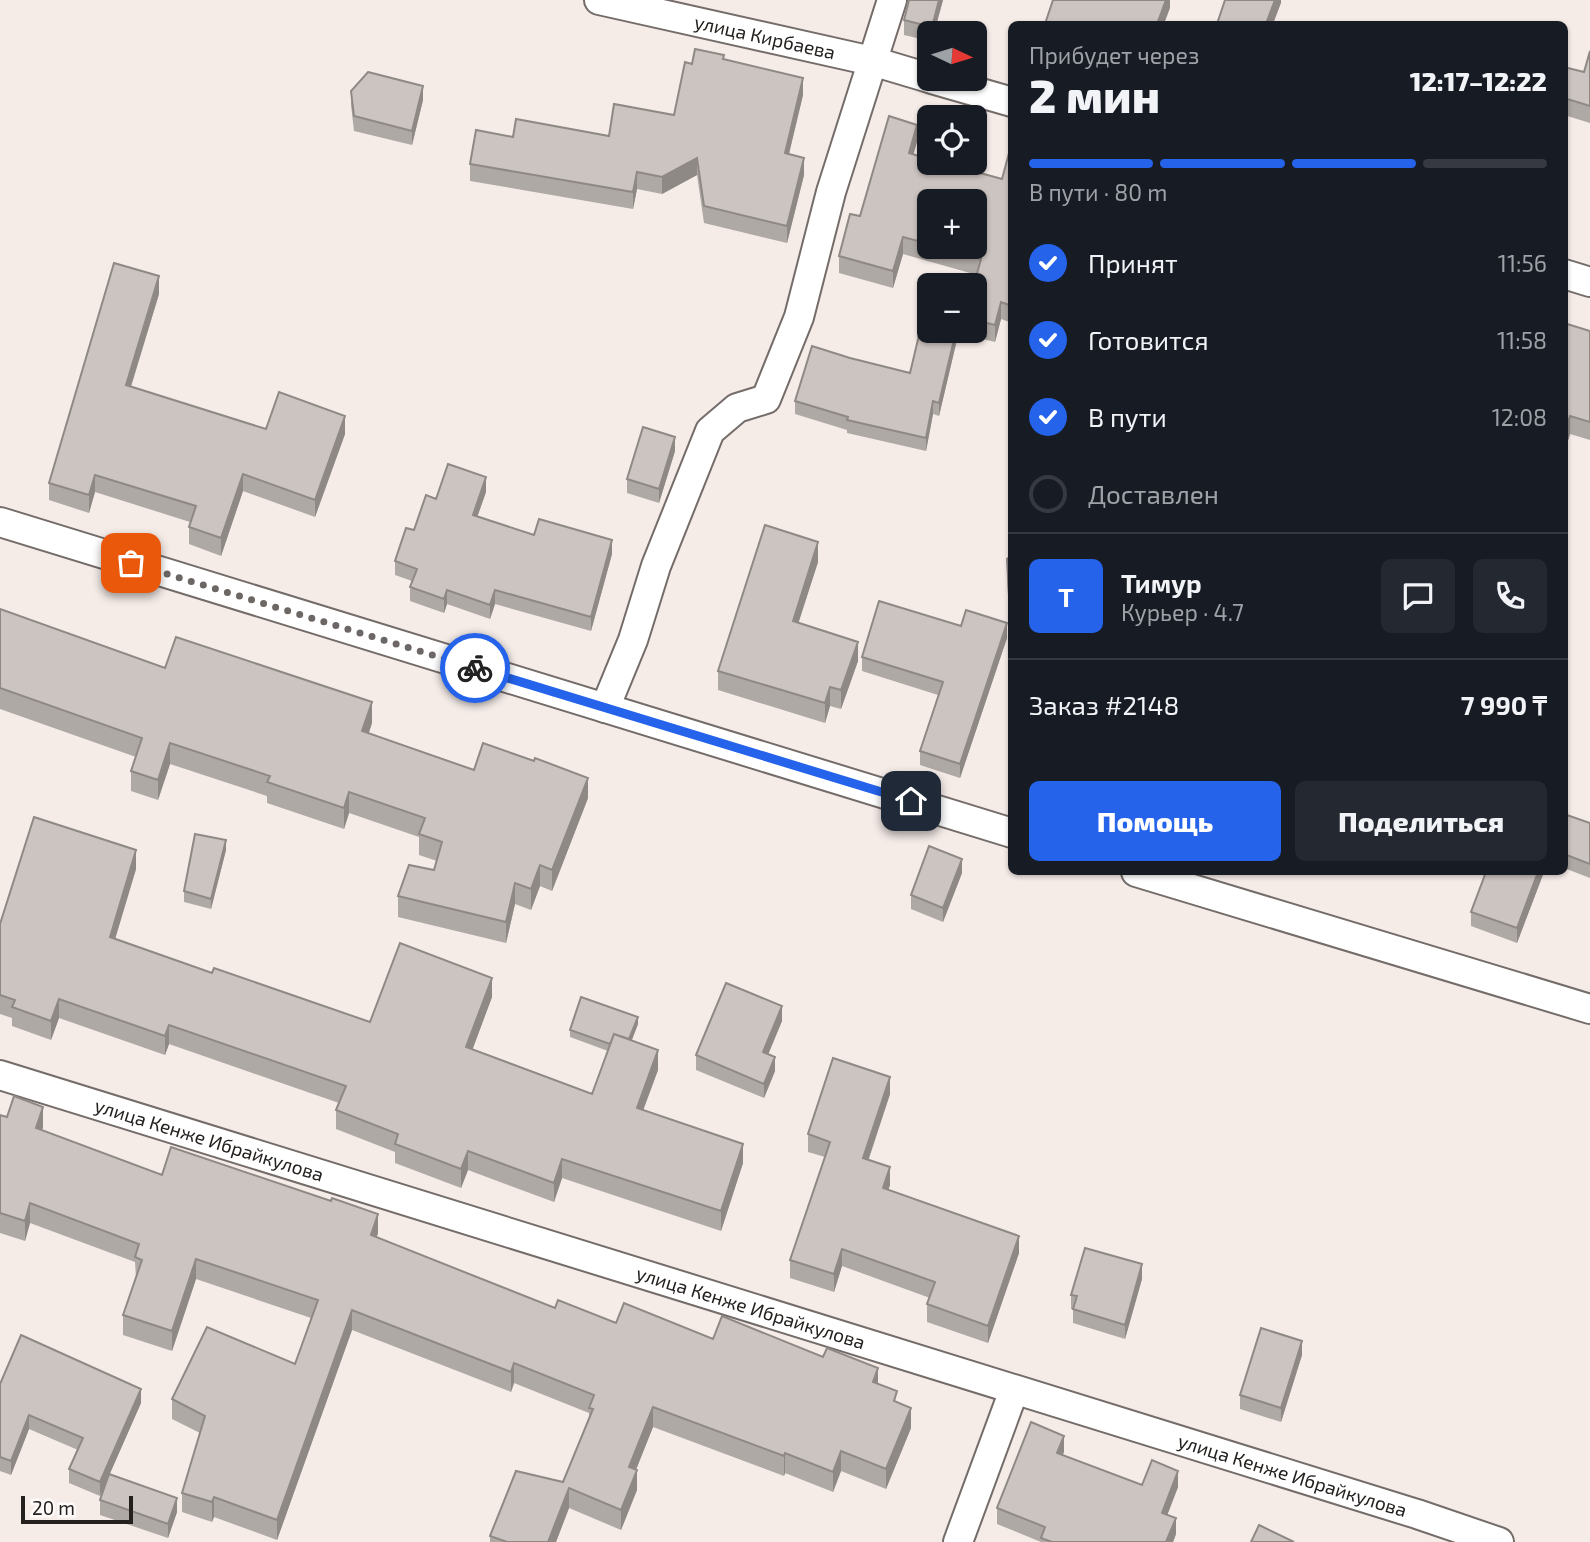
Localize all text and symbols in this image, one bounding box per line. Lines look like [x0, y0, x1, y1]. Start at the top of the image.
street label: улица Кирбаева [692, 10, 838, 63]
north arrow [917, 21, 987, 91]
map controls [917, 21, 987, 343]
text: Прибудет через [1029, 41, 1199, 69]
text: 12:17–12:22 [1410, 65, 1547, 96]
text: 2 мин [1029, 67, 1160, 122]
button: locate [917, 105, 987, 175]
text: В пути · 80 m [1029, 178, 1167, 206]
button: + [917, 189, 987, 259]
icon: check [1029, 244, 1067, 282]
text: Принят [1088, 247, 1178, 278]
text: 11:56 [1498, 249, 1547, 277]
button: − [917, 273, 987, 343]
icon: check [1029, 321, 1067, 359]
text: Готовится [1088, 324, 1209, 355]
text: 11:58 [1497, 326, 1547, 354]
icon: check [1029, 398, 1067, 436]
text: В пути [1088, 401, 1167, 432]
text: 12:08 [1492, 403, 1547, 431]
text: Доставлен [1088, 478, 1219, 509]
pin [101, 533, 161, 593]
icon: bag [112, 544, 150, 582]
button: chat [1381, 559, 1455, 633]
button: phone [1473, 559, 1547, 633]
text: Тимур [1121, 567, 1202, 598]
text: Т [1058, 581, 1074, 612]
text: Курьер · 4.7 [1121, 598, 1244, 626]
courier [440, 633, 510, 703]
icon: bike [456, 649, 494, 687]
text: Заказ #2148 [1029, 689, 1179, 720]
text: 7 990 ₸ [1461, 689, 1547, 720]
pin [881, 771, 941, 831]
button: Помощь [1029, 781, 1281, 861]
button: Поделиться [1295, 781, 1547, 861]
icon: home [892, 782, 930, 820]
street label: улица Кенже Ибрайкулова [92, 1093, 327, 1186]
street label: улица Кенже Ибрайкулова [633, 1261, 868, 1353]
street label: улица Кенже Ибрайкулова [1175, 1429, 1410, 1521]
scale bar [21, 1493, 133, 1525]
text: 20 m [32, 1496, 75, 1519]

